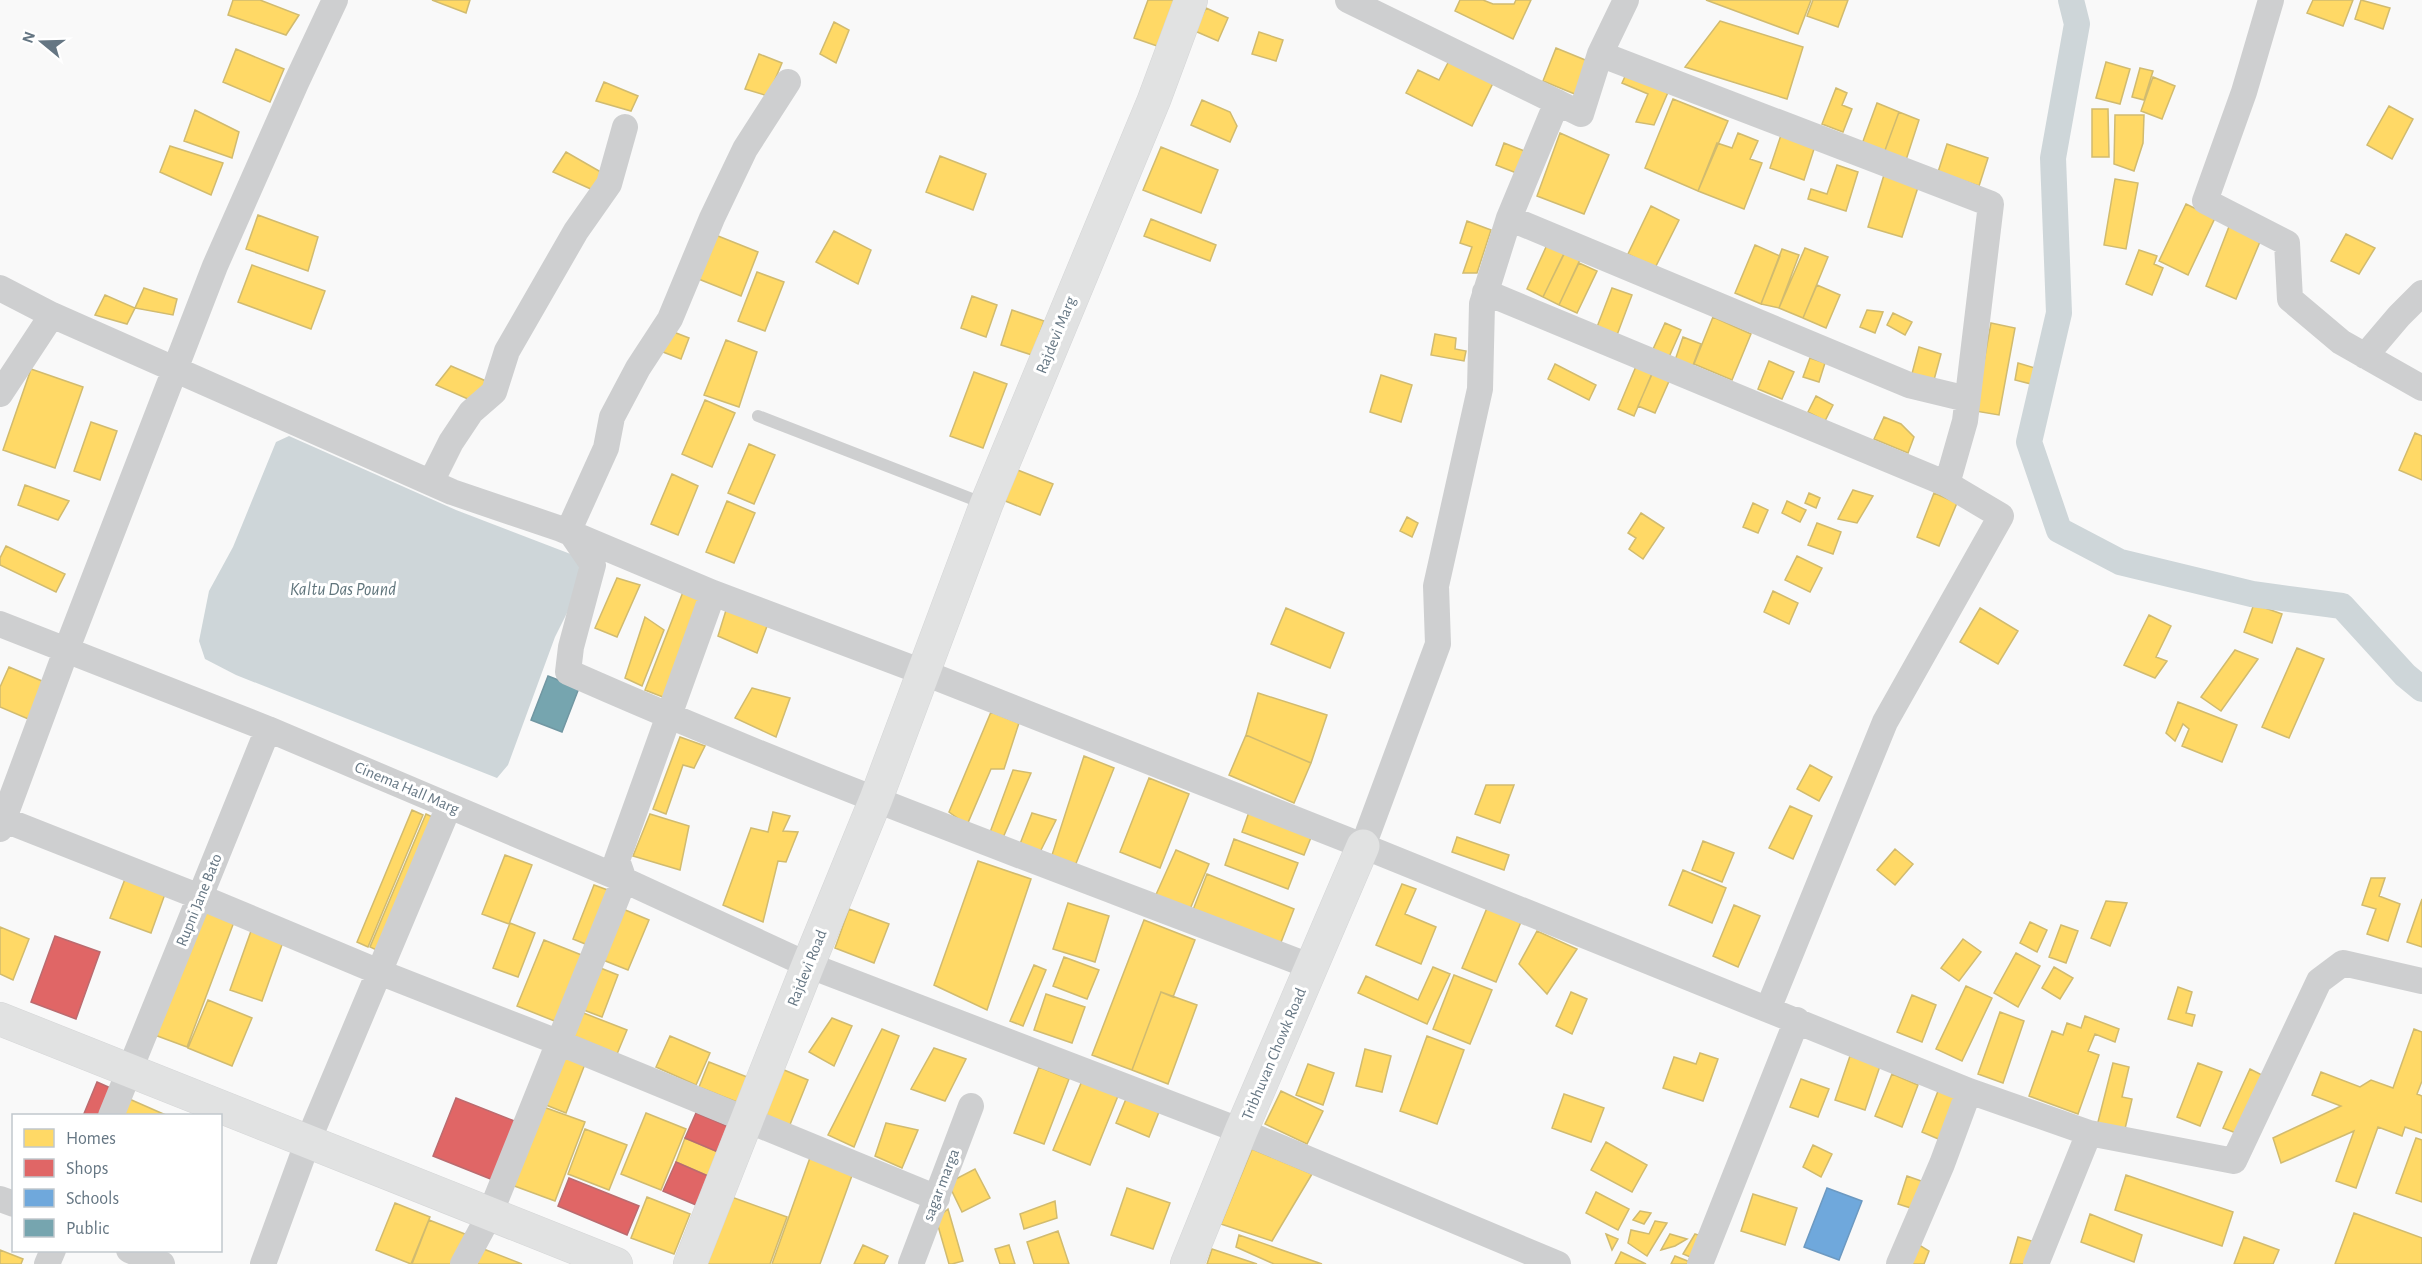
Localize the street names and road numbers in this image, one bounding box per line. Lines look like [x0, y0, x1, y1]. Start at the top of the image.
street label: Rajdevi Marg [1033, 294, 1080, 376]
street label: Cinema Hall Marg [352, 759, 462, 817]
street label: Rupni Jane Bato [173, 851, 225, 949]
street label: Rajdevi Road [784, 927, 831, 1009]
street label: Tribhuvan Chowk Road [1239, 986, 1309, 1122]
street label: sagar marga [920, 1147, 962, 1223]

